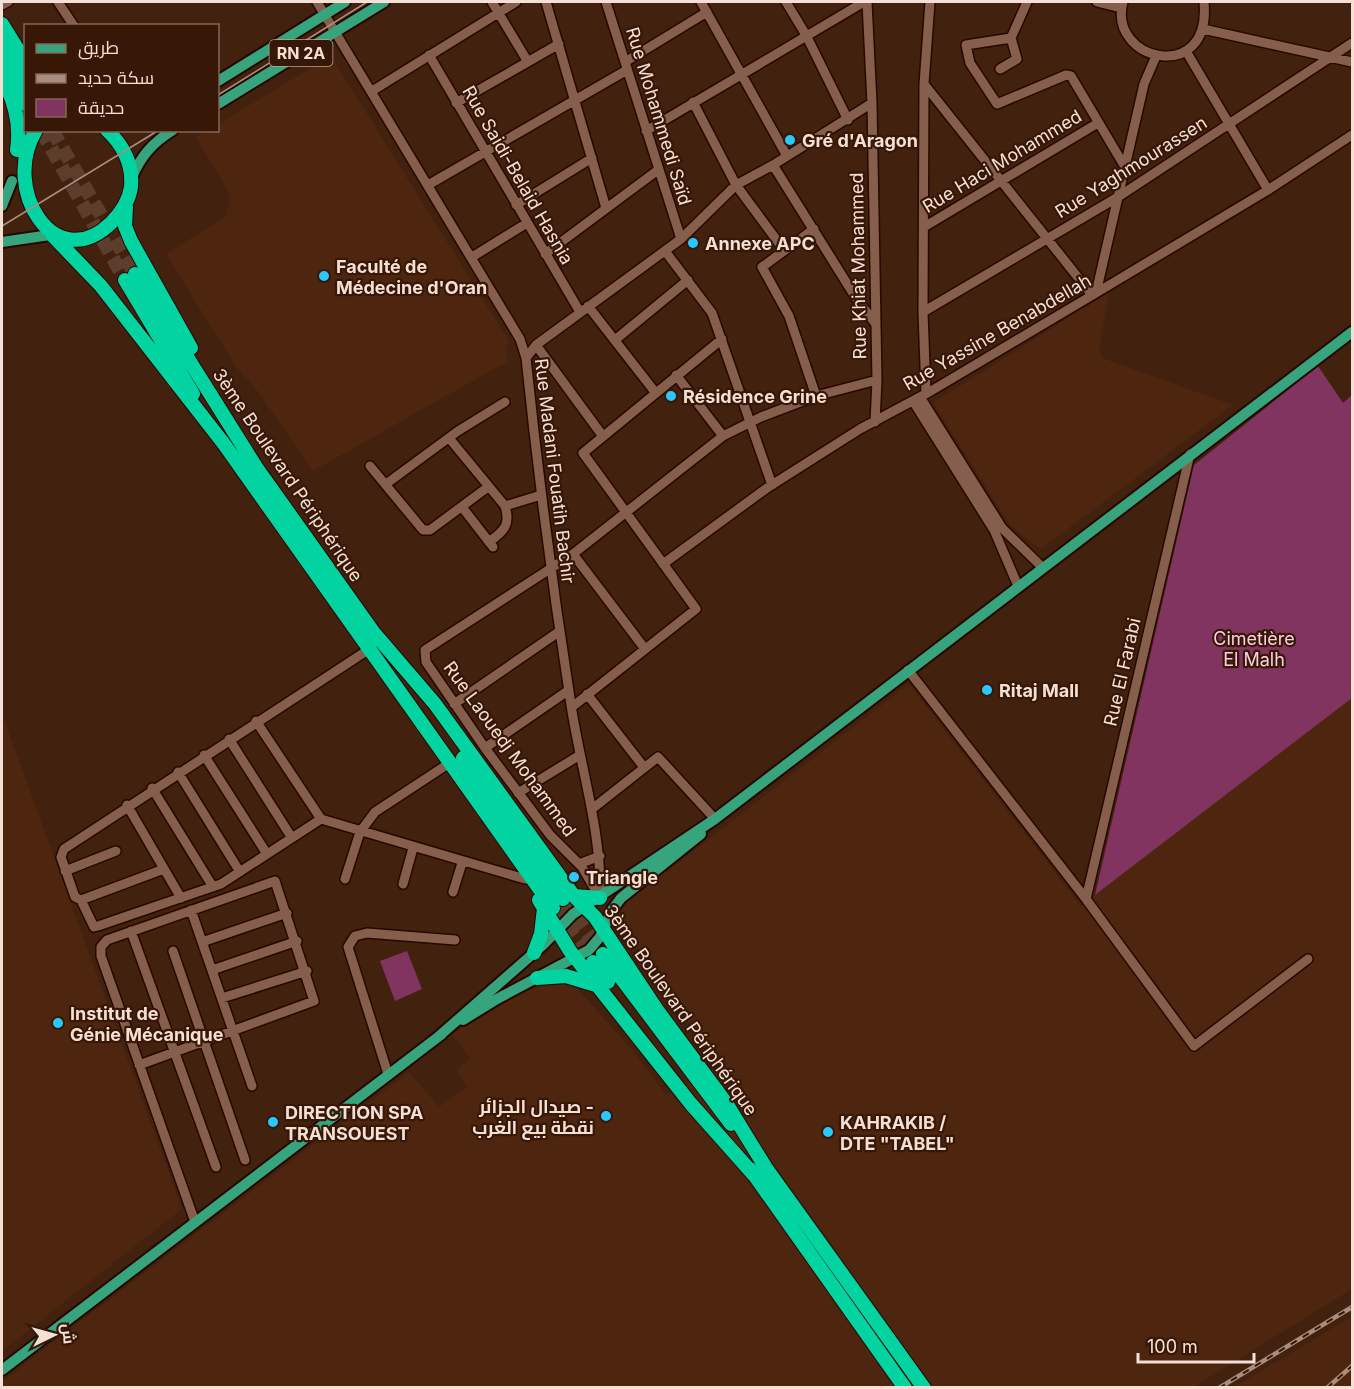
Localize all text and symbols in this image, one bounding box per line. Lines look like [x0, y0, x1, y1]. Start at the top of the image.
legend [24, 24, 219, 132]
street label: Rue Mohammedi Saïd [622, 24, 696, 208]
text: طريق [78, 37, 119, 60]
road number: RN 2A [270, 40, 332, 66]
text: سكة حديد [78, 67, 154, 88]
street label: Rue Saidi-Belaid Hasnia [458, 82, 578, 268]
text: حديقة [78, 97, 124, 118]
street label: Rue Haci Mohammed [919, 105, 1085, 217]
street label: Rue Yaghmourassen [1051, 112, 1211, 222]
place label: Gré d'Aragon [802, 130, 918, 151]
marker: Gré d'Aragon [783, 133, 797, 147]
street label: Rue Khiat Mohammed [846, 172, 870, 360]
place label: Annexe APC [705, 233, 815, 254]
marker: Annexe APC [686, 236, 700, 250]
place label: Faculté de Médecine d'Oran [336, 256, 487, 298]
marker: Faculté de Médecine d'Oran [317, 269, 331, 283]
street label: Rue Yassine Benabdellah [899, 270, 1095, 394]
street label: Rue Madani Fouatih Bachir [531, 357, 579, 585]
street label: 3ème Boulevard Périphérique [209, 365, 367, 585]
place label: Résidence Grine [683, 386, 827, 407]
marker: Résidence Grine [664, 389, 678, 403]
street label: Rue El Farabi [1099, 616, 1145, 728]
park label: Cimetière El Malh [1213, 628, 1295, 670]
street label: Rue Laouedj Mohammed [439, 657, 581, 841]
place label: Ritaj Mall [999, 680, 1079, 701]
marker: Ritaj Mall [980, 683, 994, 697]
place label: Triangle [586, 867, 658, 888]
marker: Triangle [567, 870, 581, 884]
street label: 3ème Boulevard Périphérique [600, 901, 762, 1119]
place label: Institut de Génie Mécanique [70, 1003, 224, 1045]
marker: Institut de Génie Mécanique [51, 1016, 65, 1030]
place label: صيدال الجزائر - نقطة بيع الغرب [472, 1096, 594, 1140]
place label: DIRECTION SPA TRANSOUEST [285, 1102, 423, 1144]
marker: صيدال الجزائر - نقطة بيع الغرب [599, 1109, 613, 1123]
place label: KAHRAKIB / DTE "TABEL" [840, 1112, 955, 1154]
marker: DIRECTION SPA TRANSOUEST [266, 1115, 280, 1129]
marker: KAHRAKIB / DTE "TABEL" [821, 1125, 835, 1139]
north arrow [24, 1305, 84, 1365]
text: ش [58, 1323, 80, 1345]
scale bar [1138, 1326, 1254, 1364]
text: 100 m [1147, 1336, 1198, 1357]

